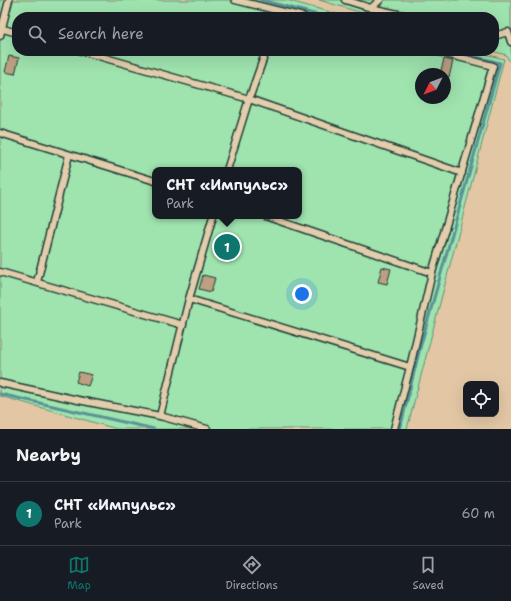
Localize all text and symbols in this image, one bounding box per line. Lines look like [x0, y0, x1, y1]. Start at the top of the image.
search box [12, 12, 499, 56]
icon: search [26, 23, 48, 45]
text: Search here [58, 24, 144, 44]
north arrow [415, 68, 451, 104]
popup [152, 167, 302, 219]
text: СНТ «Импульс» [166, 175, 288, 195]
text: Park [166, 195, 194, 212]
pin: 1 [214, 232, 240, 262]
your location [292, 284, 312, 304]
map controls [463, 381, 499, 417]
button: locate [463, 381, 499, 417]
text: Nearby [16, 444, 81, 466]
text: СНТ «Импульс» [54, 495, 176, 515]
text: 1 [26, 505, 32, 522]
text: 60 m [462, 505, 495, 522]
text: Park [54, 515, 82, 532]
tab: Map [67, 554, 91, 593]
tab: Directions [225, 554, 278, 593]
tab: Saved [412, 554, 444, 593]

